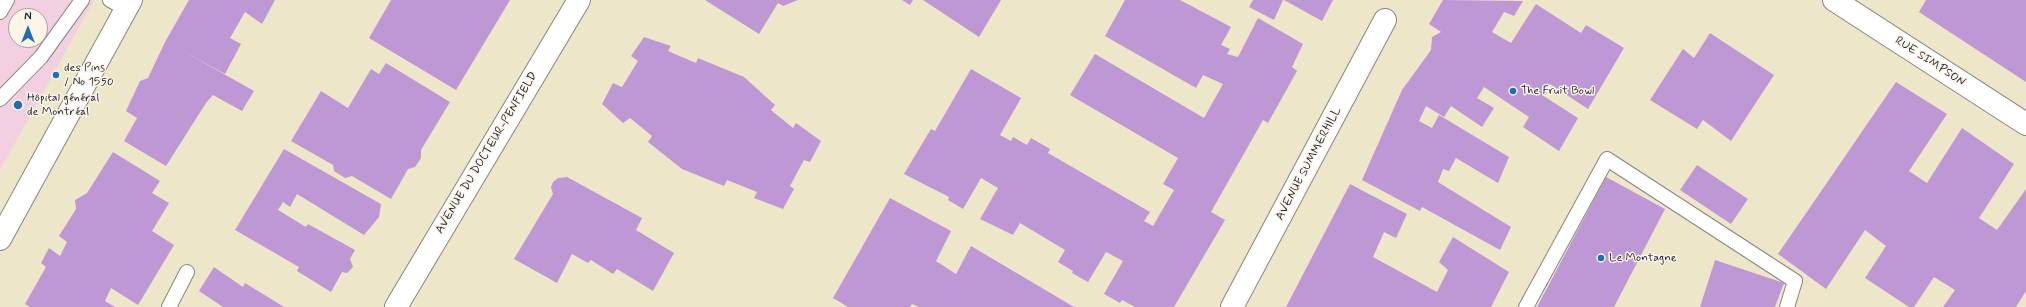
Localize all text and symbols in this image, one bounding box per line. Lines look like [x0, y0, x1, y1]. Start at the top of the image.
north arrow [8, 8, 48, 48]
text: N [24, 10, 32, 24]
street label: RUE SIMPSON [1892, 34, 1968, 90]
place label: des Pins / No 1550 [64, 61, 114, 89]
street label: AVENUE DU DOCTEUR-PENFIELD [433, 69, 541, 237]
marker: des Pins / No 1550 [51, 70, 61, 80]
place label: The Fruit Bowl [1521, 84, 1594, 98]
marker: The Fruit Bowl [1508, 86, 1518, 96]
place label: Hôpital général de Montréal [27, 91, 99, 119]
marker: Hôpital général de Montréal [12, 99, 24, 111]
street label: AVENUE SUMMERHILL [1273, 105, 1345, 223]
place label: Le Montagne [1609, 251, 1677, 265]
marker: Le Montagne [1596, 253, 1606, 263]

